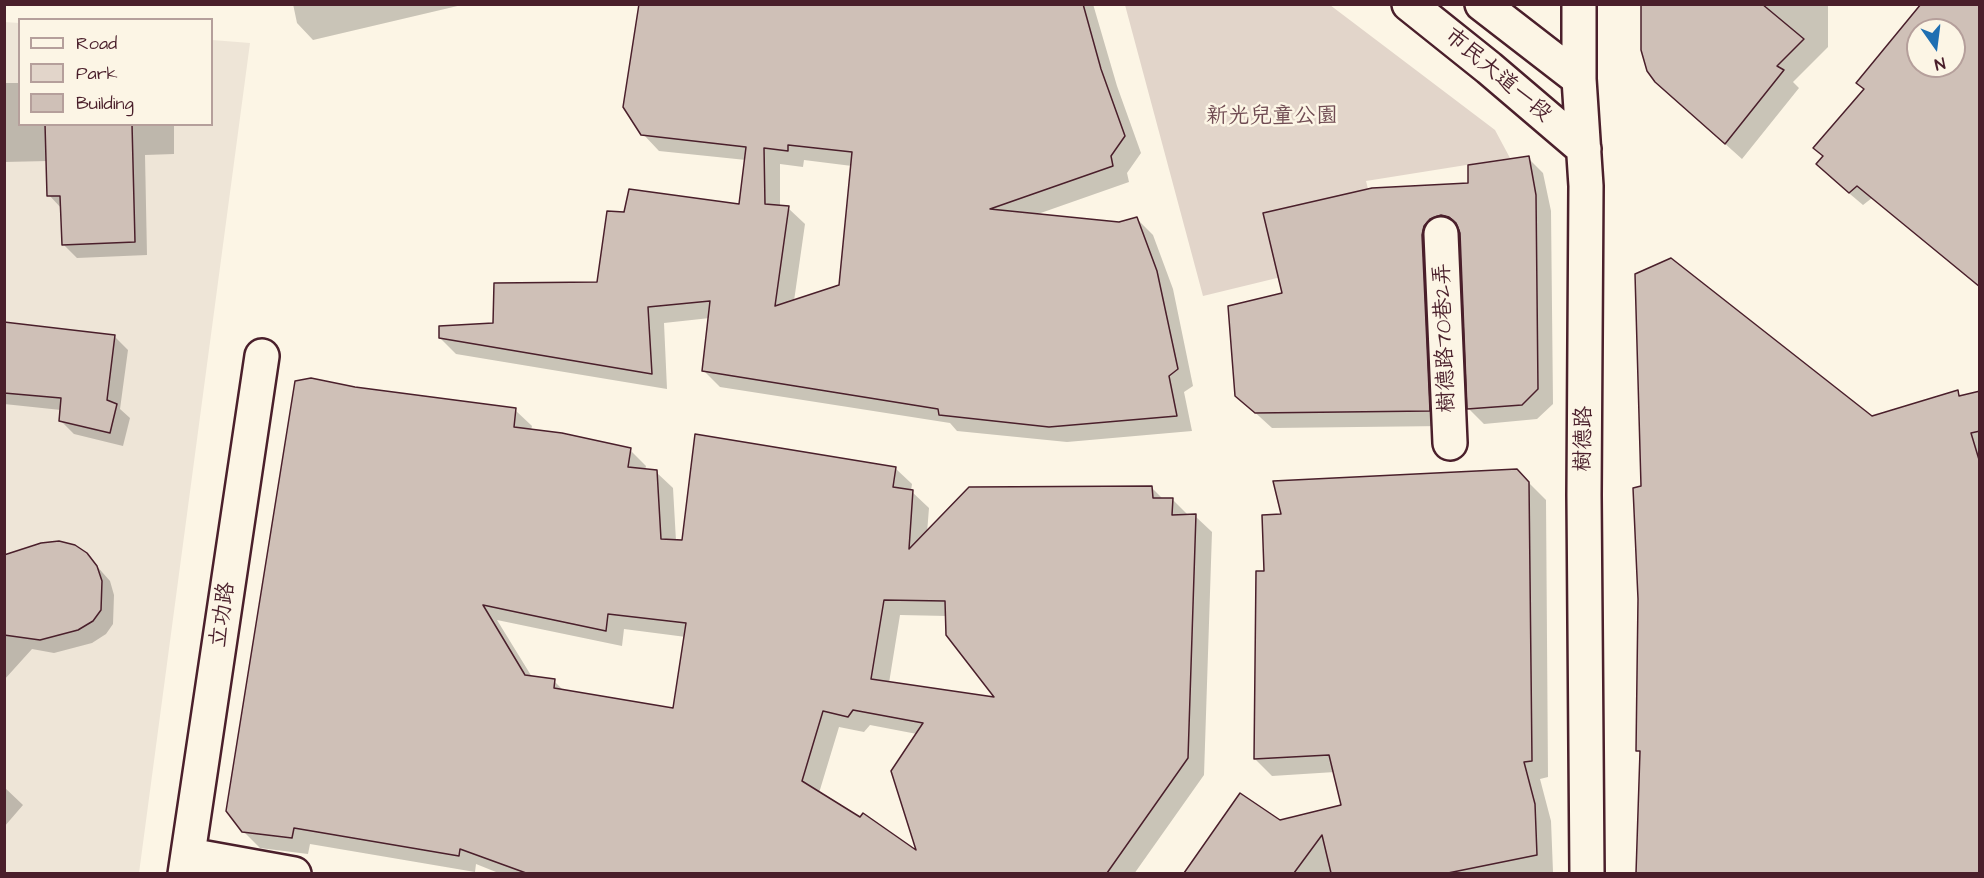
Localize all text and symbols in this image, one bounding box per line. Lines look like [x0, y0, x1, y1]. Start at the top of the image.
legend [18, 18, 213, 126]
north arrow [1906, 18, 1966, 78]
street label: 市民大道一段 [1438, 23, 1556, 129]
text: Road [76, 31, 117, 56]
text: N [1932, 52, 1947, 75]
text: Park [76, 61, 118, 86]
text: Building [76, 91, 134, 116]
park label: 新光兒童公園 [1206, 104, 1338, 130]
street label: 樹德路70巷2弄 [1430, 263, 1462, 413]
street label: 樹德路 [1571, 406, 1599, 472]
street label: 立功路 [206, 580, 242, 650]

